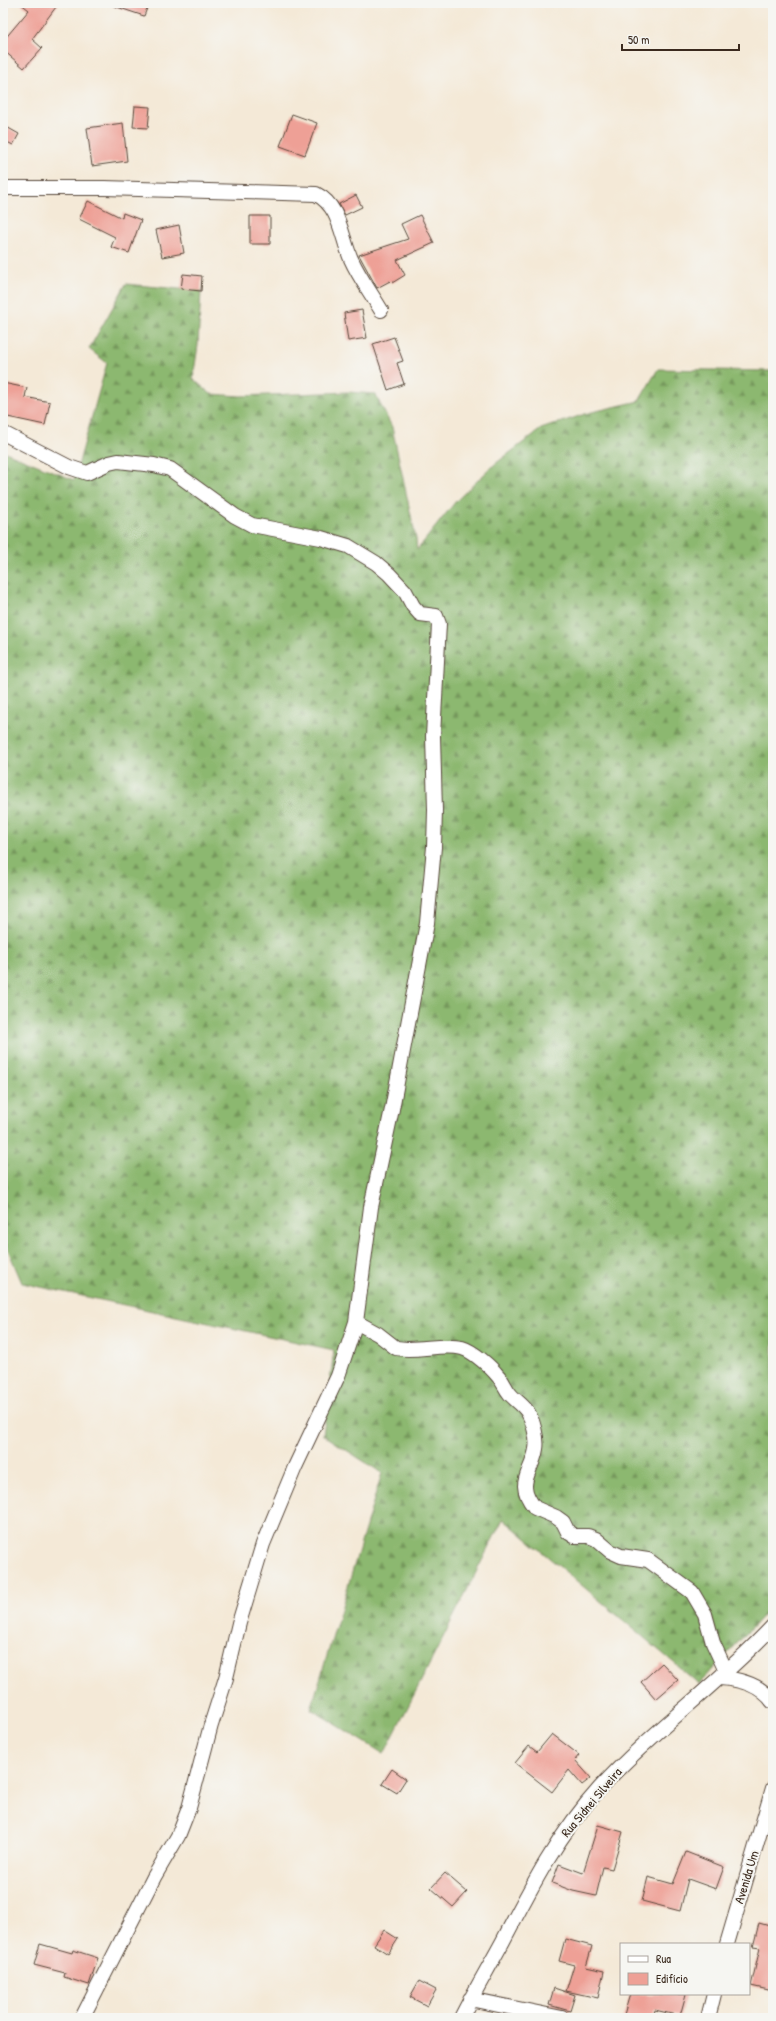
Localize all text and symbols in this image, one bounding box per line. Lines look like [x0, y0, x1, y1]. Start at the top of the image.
scale bar [622, 26, 739, 52]
text: 50 m [628, 31, 649, 48]
street label: Rua Sidnei Silveira [557, 1763, 625, 1841]
street label: Avenida Um [729, 1848, 763, 1906]
legend [620, 1943, 750, 1995]
text: Rua [656, 1950, 671, 1967]
text: Edifício [656, 1970, 688, 1987]

